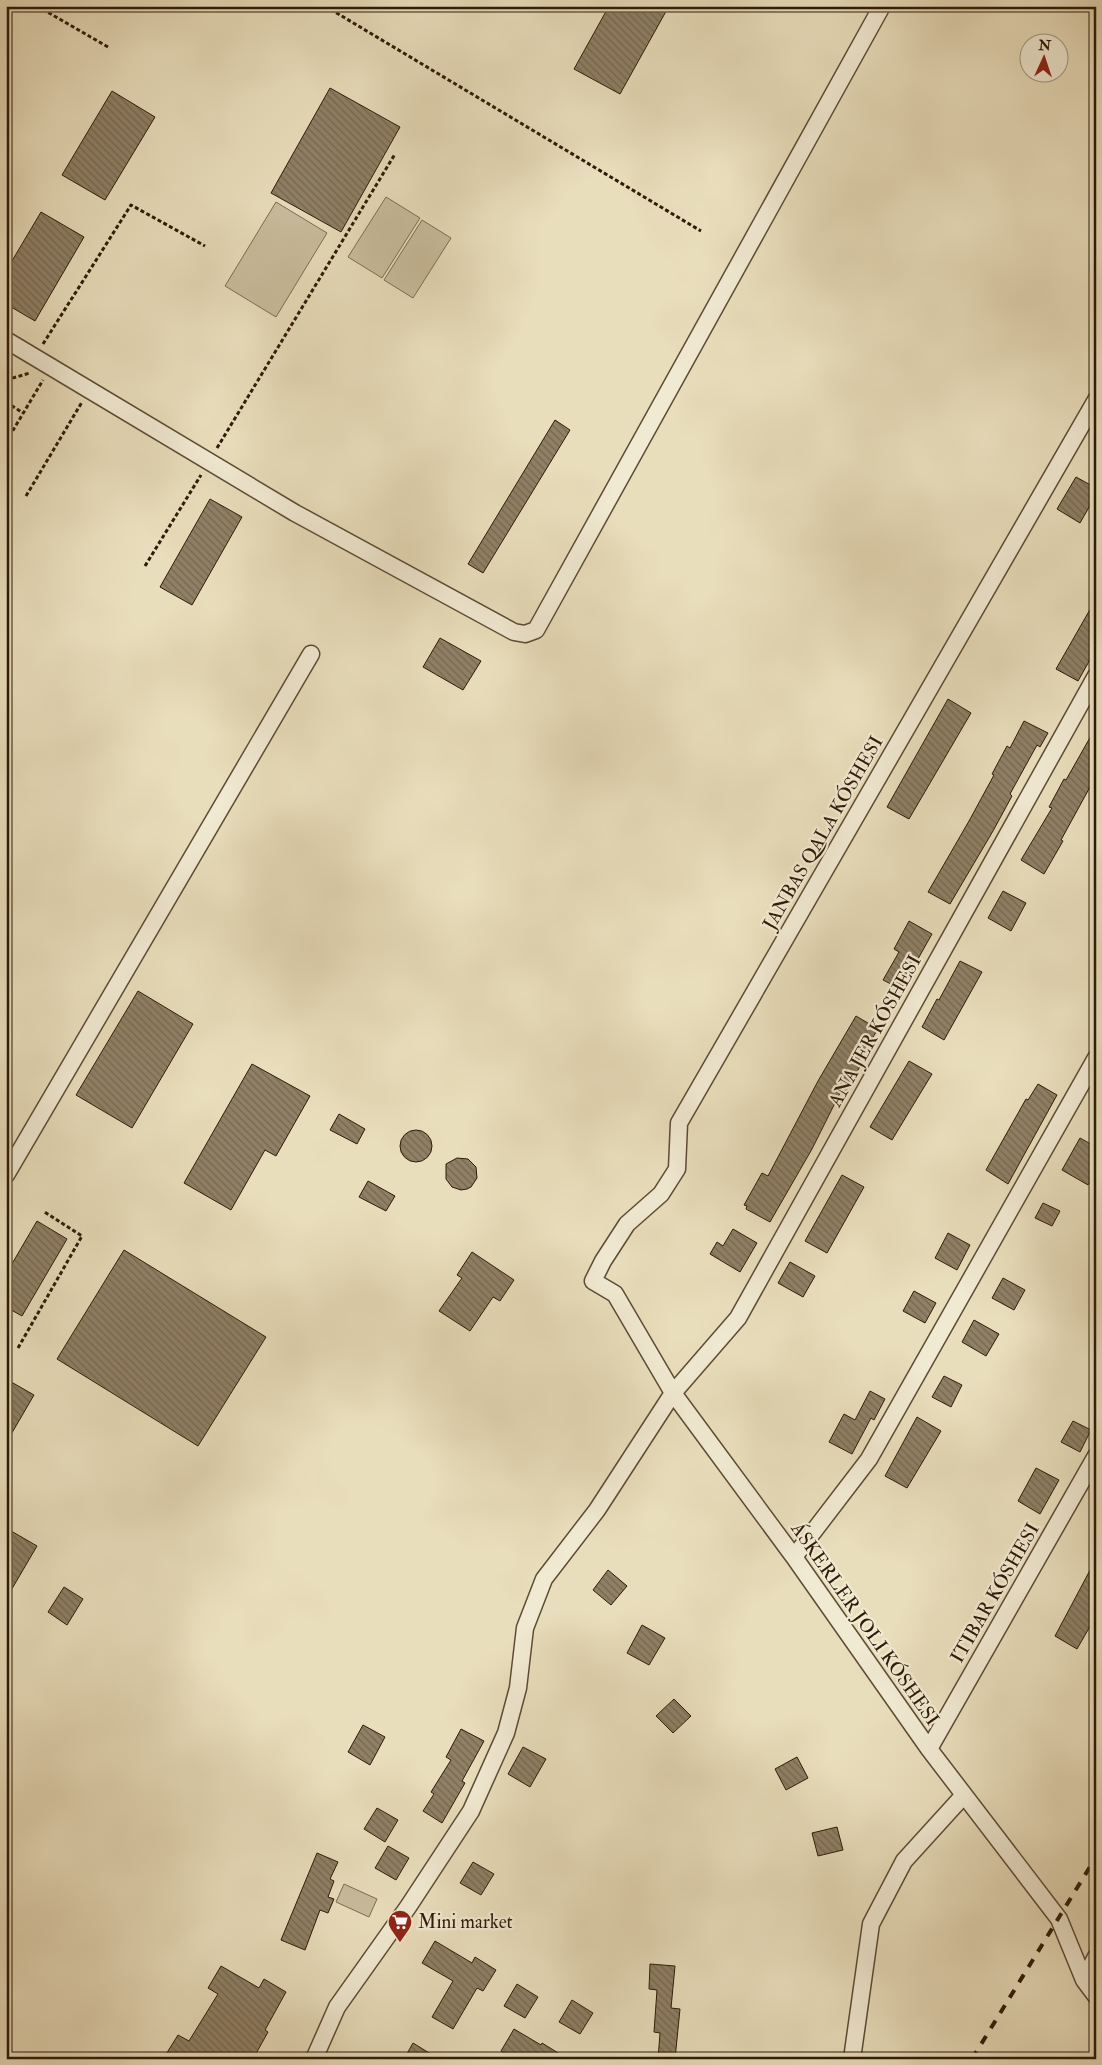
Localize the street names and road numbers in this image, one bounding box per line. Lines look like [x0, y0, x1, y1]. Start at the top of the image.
street label: JANBAS QALA KÓSHESI [755, 731, 888, 935]
street label: ANA JER KÓSHESI [821, 950, 927, 1112]
street label: ÁSKERLER JOLI KÓSHESI [785, 1516, 946, 1730]
street label: ITIBAR KÓSHESI [943, 1518, 1045, 1667]

